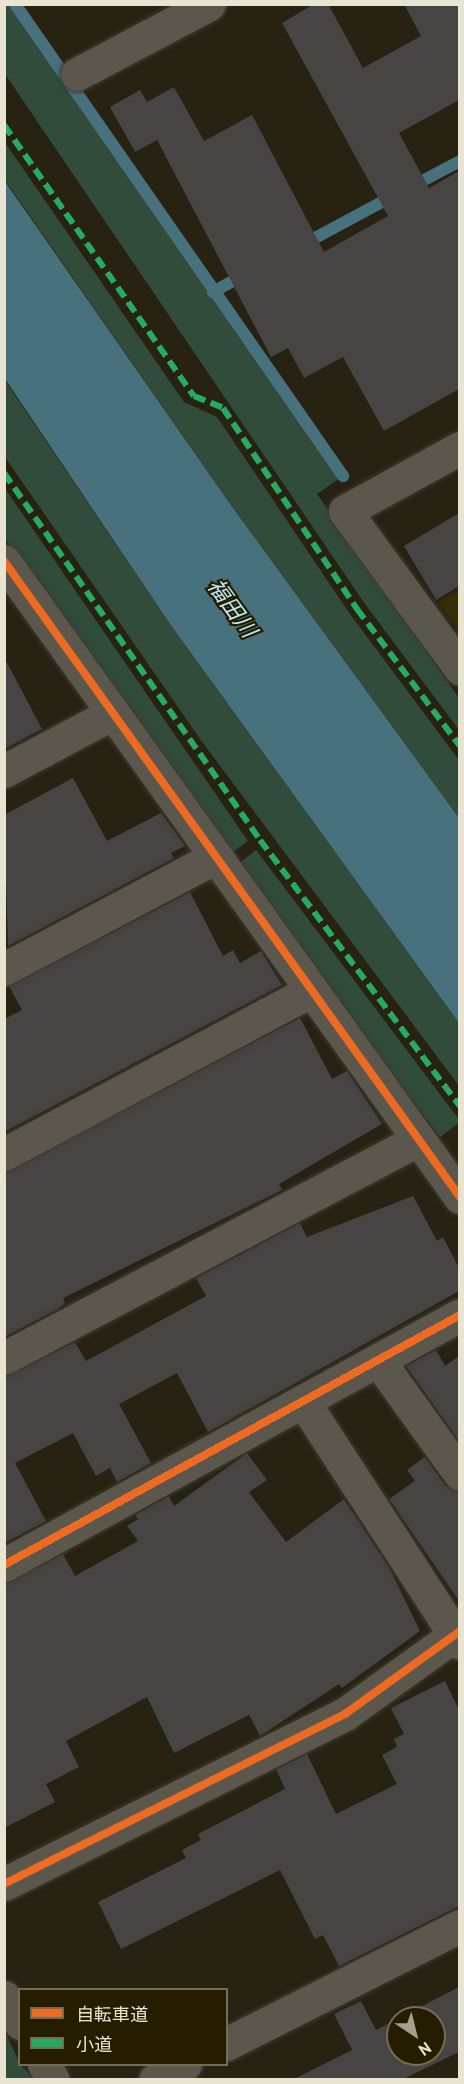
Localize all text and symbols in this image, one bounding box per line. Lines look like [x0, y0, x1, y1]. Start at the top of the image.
water label: 福田川 [202, 574, 262, 642]
legend [18, 1988, 228, 2066]
text: 自転車道 [76, 2003, 148, 2026]
north arrow [386, 2006, 446, 2066]
text: 小道 [76, 2033, 112, 2056]
text: N [415, 2038, 435, 2060]

